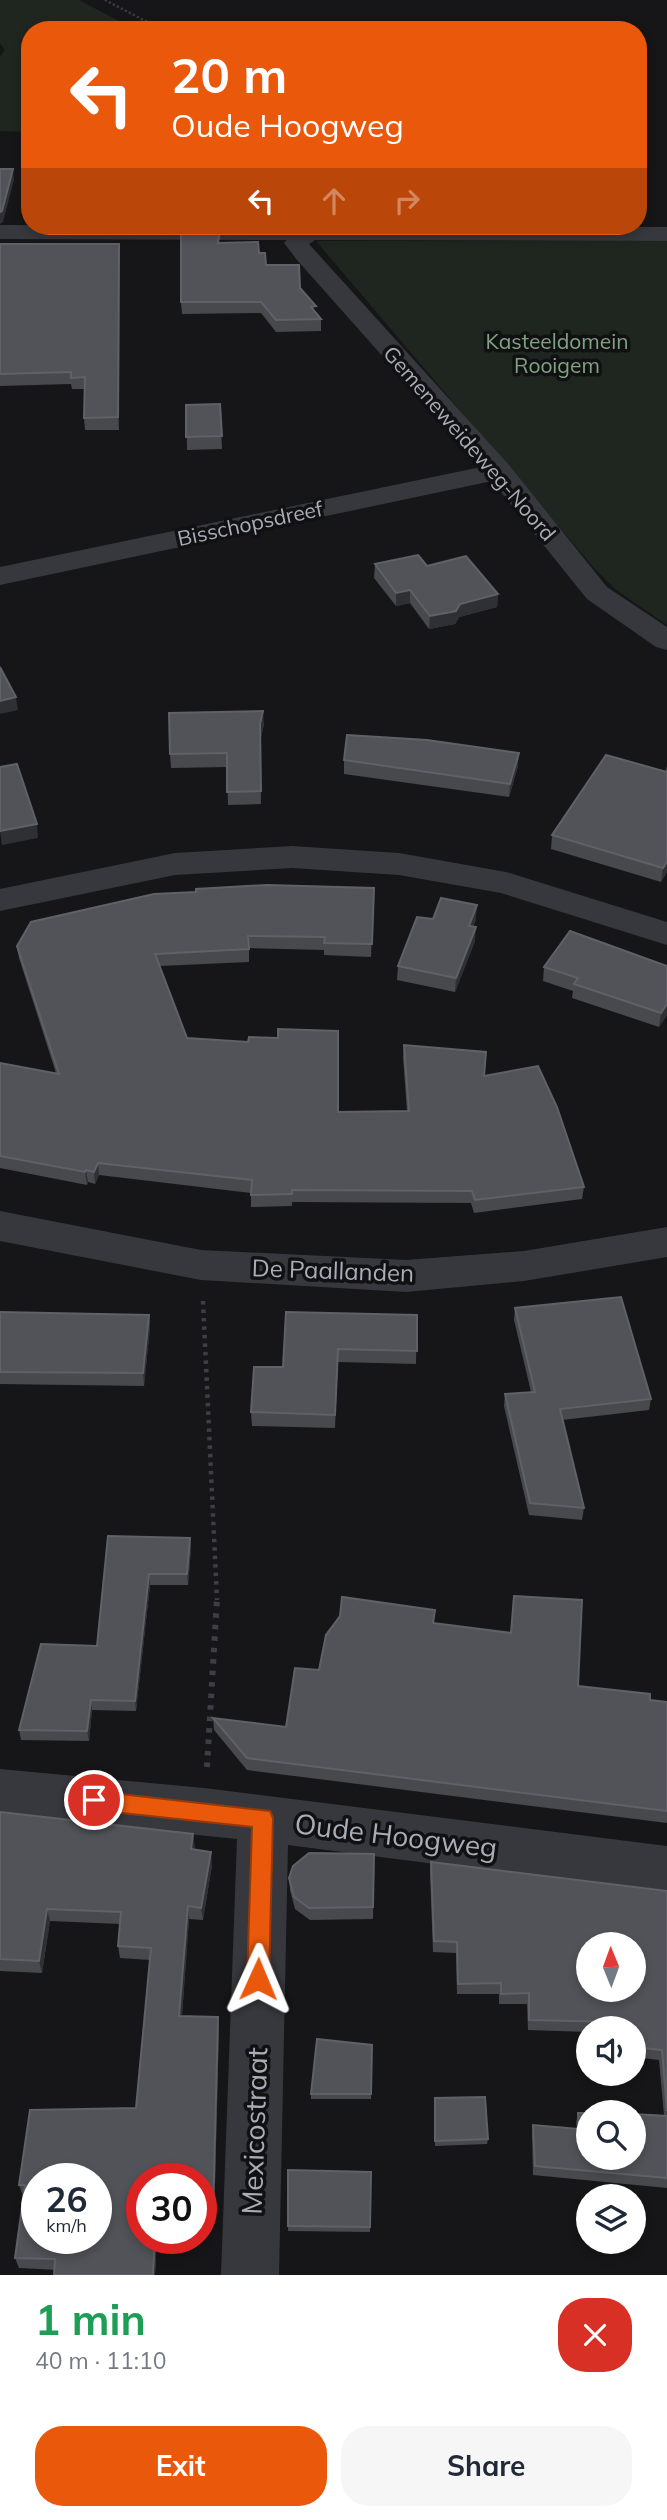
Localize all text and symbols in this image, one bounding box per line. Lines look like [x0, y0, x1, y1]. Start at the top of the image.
text: 20 m [171, 44, 287, 105]
icon: left [56, 49, 147, 140]
text: Oude Hoogweg [171, 105, 404, 145]
icon: left [242, 182, 280, 220]
icon: ahead [315, 182, 353, 220]
icon: right [388, 182, 426, 220]
park label: Kasteeldomein Rooigem [485, 328, 629, 378]
street label: Gemeneweideweg-Noord [378, 340, 562, 546]
street label: Bisschopsdreef [175, 495, 326, 551]
street label: De Paallanden [251, 1252, 415, 1288]
pin [64, 1770, 124, 1830]
icon: arrive [75, 1781, 113, 1819]
street label: Oude Hoogweg [293, 1805, 499, 1865]
north arrow [576, 1932, 646, 2002]
map controls [576, 1932, 646, 2254]
position arrow [221, 1942, 295, 2016]
button: sound [576, 2016, 646, 2086]
street label: Mexicostraat [234, 2047, 274, 2215]
button: search [576, 2100, 646, 2170]
speed limit sign: 30 [126, 2163, 217, 2254]
text: 26 [45, 2177, 88, 2221]
button: layers [576, 2184, 646, 2254]
text: km/h [46, 2214, 87, 2237]
text: 1 min [35, 2293, 146, 2346]
button: close [558, 2298, 632, 2372]
text: 40 m · 11:10 [35, 2346, 167, 2375]
button: Exit [35, 2426, 327, 2506]
button: Share [341, 2426, 632, 2506]

